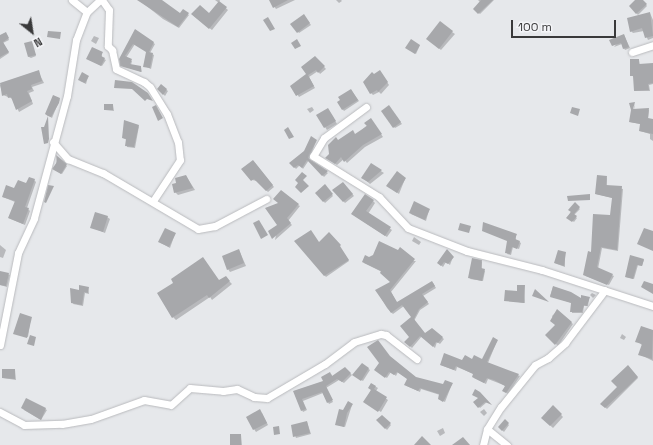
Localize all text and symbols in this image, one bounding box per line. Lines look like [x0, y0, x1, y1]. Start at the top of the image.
north arrow [12, 12, 52, 52]
scale bar [513, 12, 618, 38]
text: 100 m [518, 19, 552, 35]
text: N [31, 34, 45, 50]

